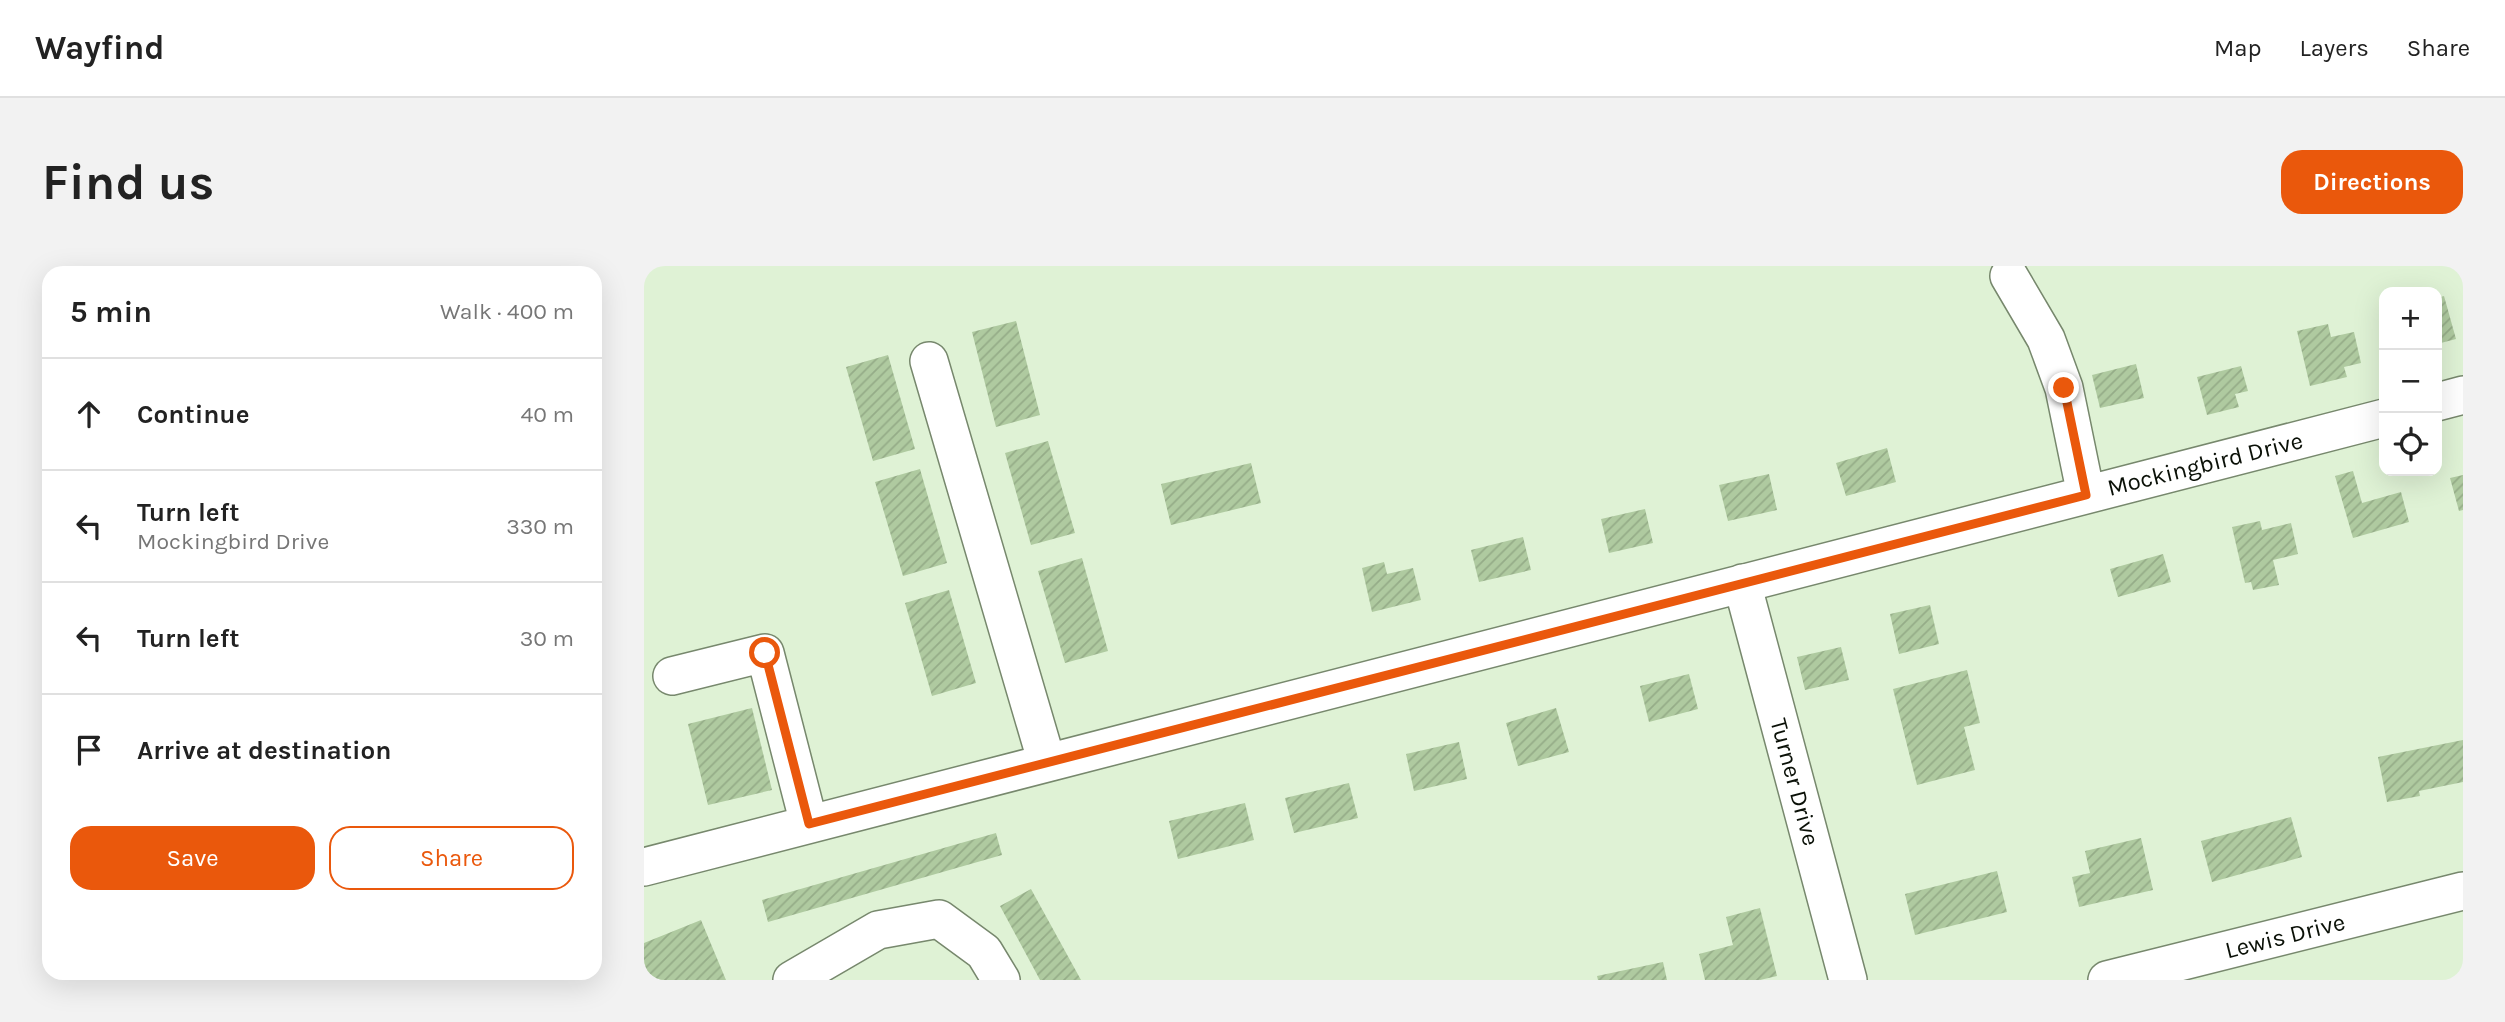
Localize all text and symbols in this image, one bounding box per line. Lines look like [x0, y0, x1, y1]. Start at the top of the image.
text: Wayfind [35, 29, 165, 67]
text: Map [2214, 34, 2262, 62]
text: Layers [2300, 34, 2369, 62]
text: Share [2407, 34, 2470, 62]
button: Directions [2281, 150, 2463, 214]
text: Find us [42, 154, 214, 211]
map controls [2379, 287, 2442, 476]
button: + [2379, 287, 2442, 350]
text: 5 min [70, 294, 152, 330]
text: Walk · 400 m [440, 298, 574, 325]
button: − [2379, 350, 2442, 413]
route end [2048, 372, 2079, 403]
icon: ahead [70, 395, 108, 433]
text: Continue [137, 399, 249, 430]
text: 40 m [521, 401, 574, 428]
button: locate [2379, 413, 2442, 476]
street label: Mockingbird Drive [2104, 426, 2306, 502]
text: Turn left [137, 497, 239, 528]
icon: left [70, 507, 108, 545]
text: 330 m [506, 513, 574, 540]
text: Mockingbird Drive [137, 528, 329, 555]
icon: left [70, 619, 108, 657]
text: Turn left [137, 623, 239, 654]
text: 30 m [520, 625, 574, 652]
route start [749, 637, 780, 668]
street label: Turner Drive [1765, 715, 1825, 849]
icon: arrive [70, 731, 108, 769]
text: Arrive at destination [137, 735, 391, 766]
button: Save [70, 826, 315, 890]
button: Share [329, 826, 574, 890]
street label: Lewis Drive [2222, 908, 2348, 964]

